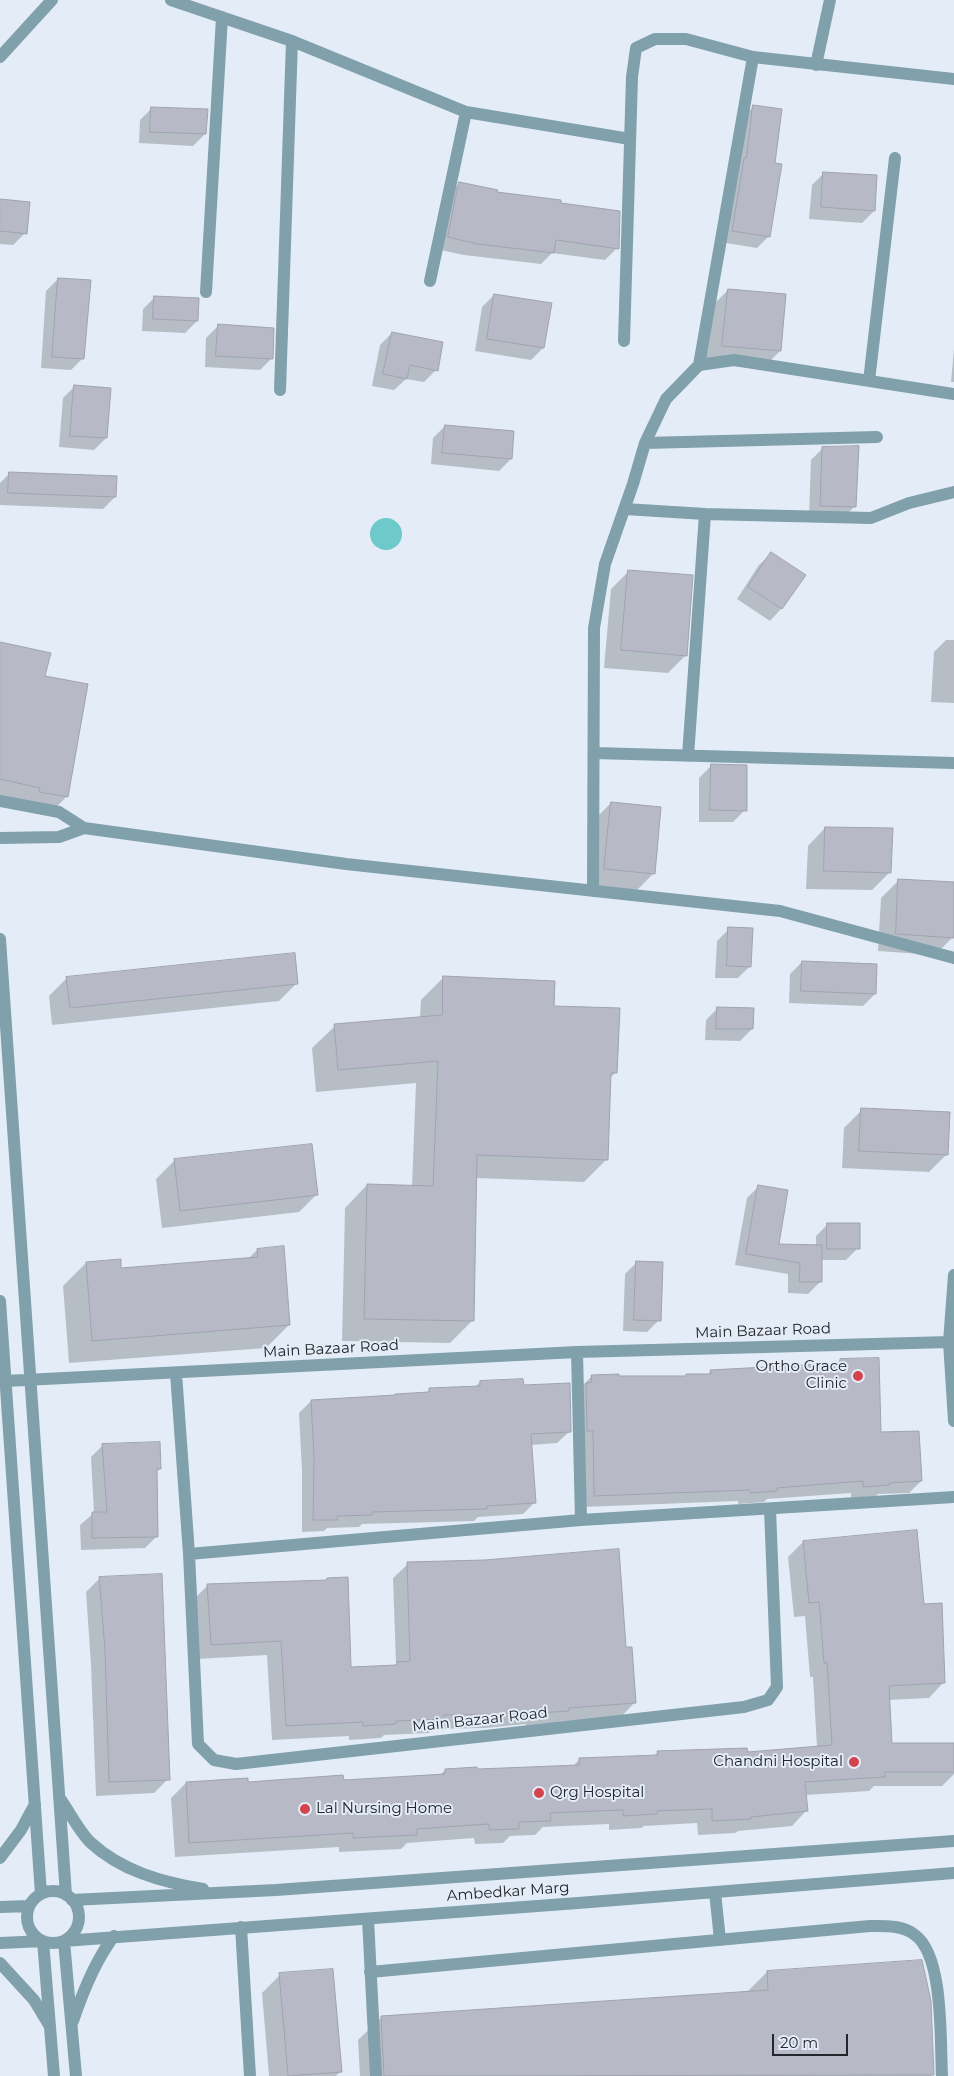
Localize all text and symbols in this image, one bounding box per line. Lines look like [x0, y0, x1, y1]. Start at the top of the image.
street label: Main Bazaar Road [695, 1320, 831, 1342]
street label: Main Bazaar Road [263, 1336, 399, 1362]
place label: Ortho Grace Clinic [755, 1358, 847, 1393]
marker: Ortho Grace Clinic [851, 1369, 865, 1383]
street label: Main Bazaar Road [411, 1704, 549, 1736]
place label: Chandni Hospital [713, 1753, 843, 1771]
marker: Chandni Hospital [847, 1755, 861, 1769]
place label: Qrg Hospital [550, 1784, 644, 1802]
marker: Qrg Hospital [532, 1786, 546, 1800]
place label: Lal Nursing Home [316, 1800, 452, 1818]
marker: Lal Nursing Home [298, 1802, 312, 1816]
street label: Ambedkar Marg [446, 1879, 570, 1905]
scale bar [774, 2024, 850, 2056]
text: 20 m [780, 2033, 818, 2052]

